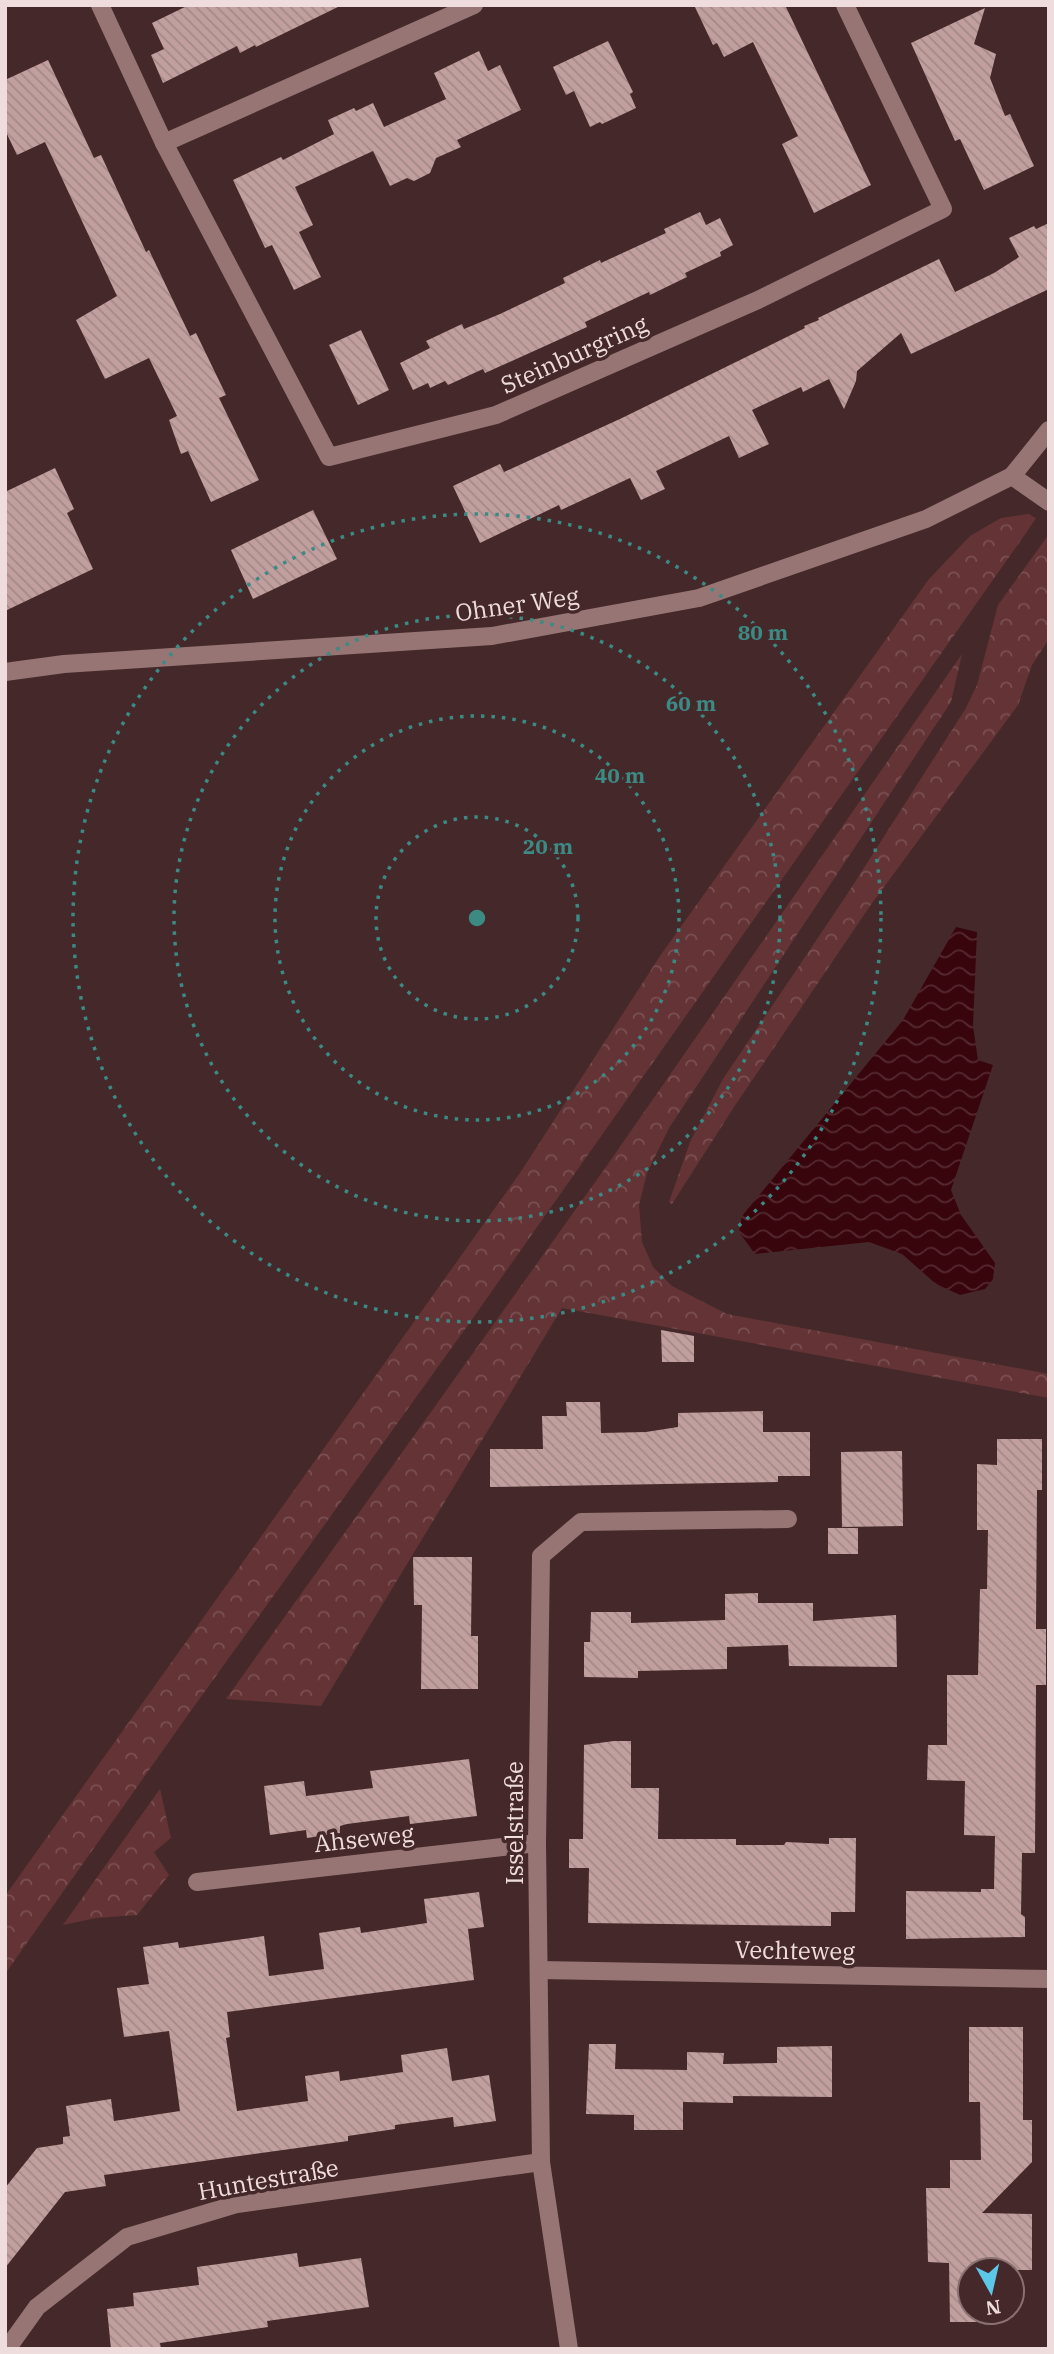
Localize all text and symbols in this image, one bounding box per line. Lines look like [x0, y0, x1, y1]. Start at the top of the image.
street label: Steinburgring [495, 307, 653, 401]
street label: Ohner Weg [453, 579, 581, 629]
text: 80 m [738, 618, 788, 646]
text: 60 m [666, 689, 716, 717]
text: 40 m [595, 761, 645, 789]
text: 20 m [523, 832, 573, 860]
centre of rings [465, 906, 489, 930]
street label: Isselstraße [498, 1761, 530, 1885]
street label: Ahseweg [313, 1817, 415, 1859]
street label: Vechteweg [734, 1933, 856, 1967]
street label: Huntestraße [195, 2151, 341, 2207]
north arrow [956, 2256, 1026, 2326]
text: N [984, 2295, 1002, 2321]

